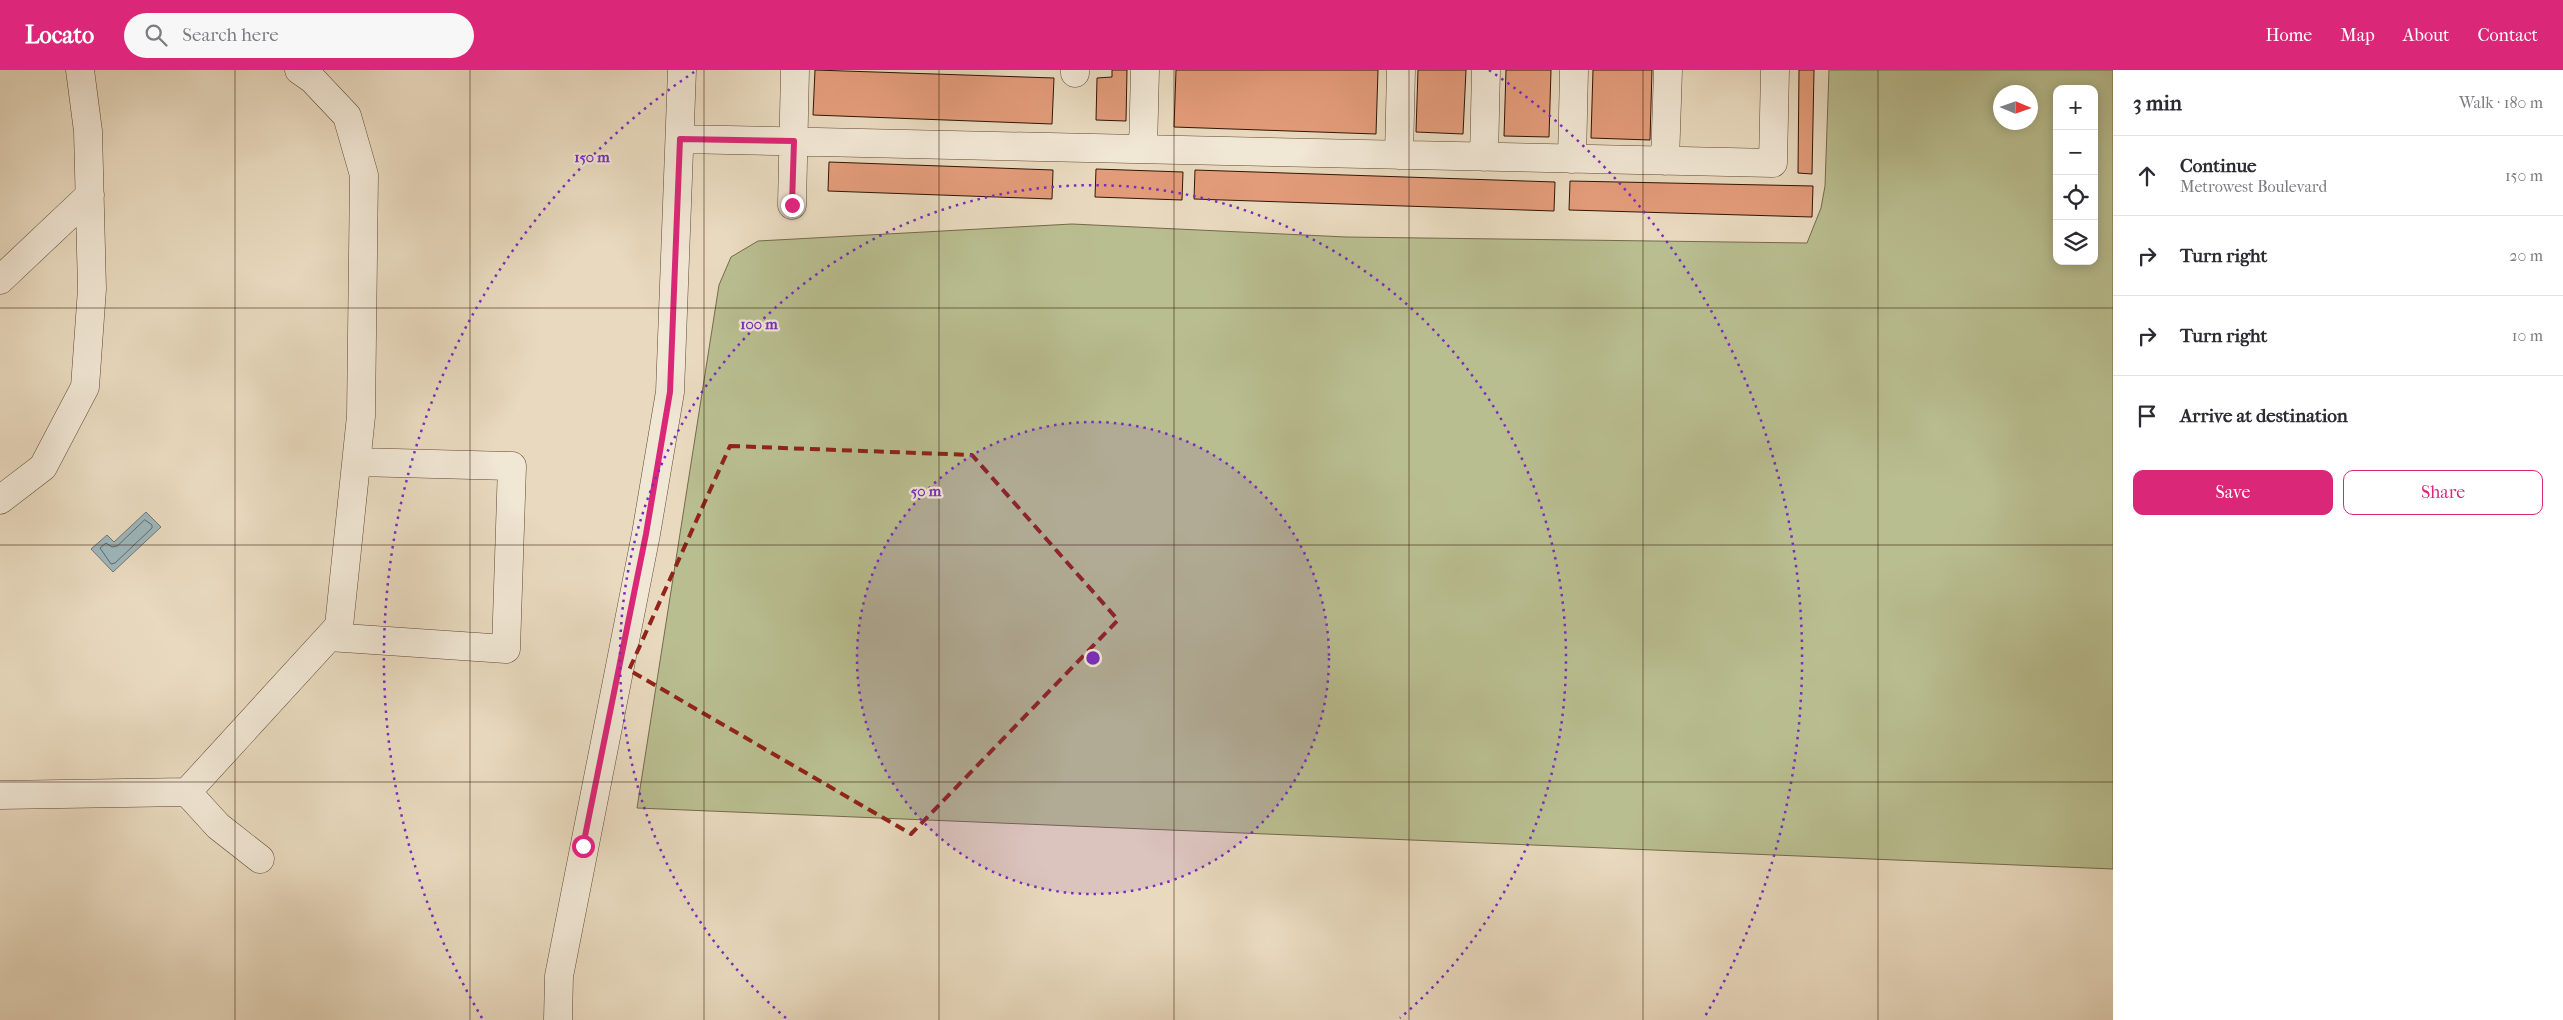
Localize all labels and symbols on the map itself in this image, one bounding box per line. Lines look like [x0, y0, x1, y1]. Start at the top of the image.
north arrow [1993, 85, 2038, 130]
text: 150 m [574, 148, 610, 166]
route end [781, 194, 804, 217]
text: 100 m [740, 315, 778, 333]
text: 50 m [911, 482, 942, 500]
centre of rings [1084, 649, 1102, 667]
route start [572, 835, 595, 858]

